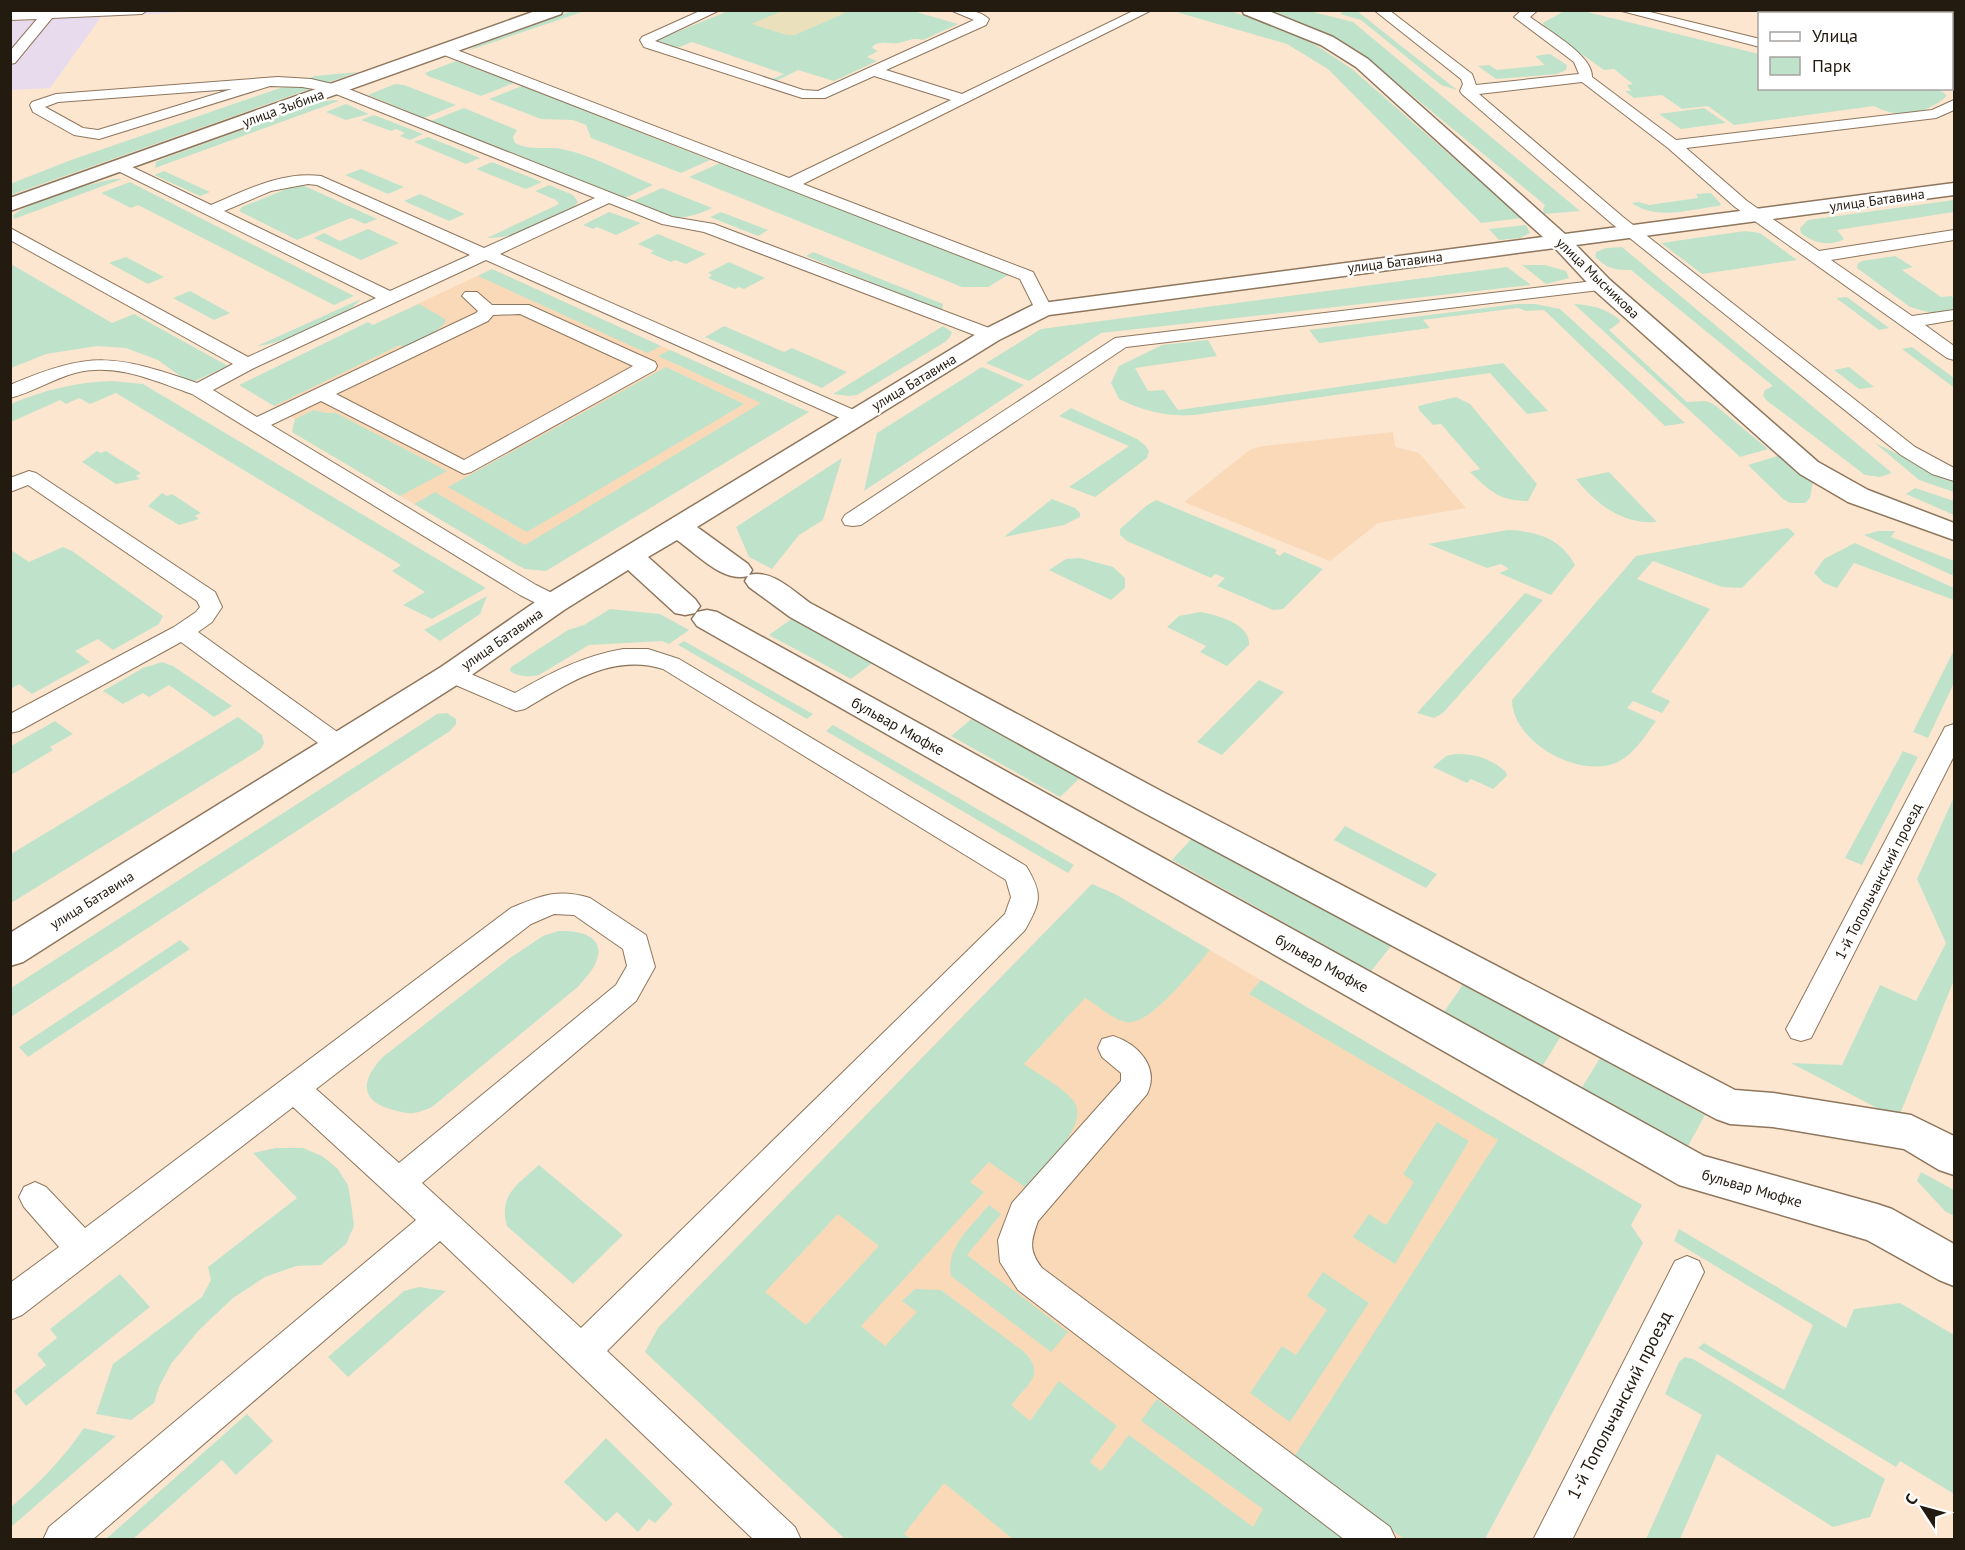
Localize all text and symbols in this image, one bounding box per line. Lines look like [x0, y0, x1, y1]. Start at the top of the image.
legend [1758, 12, 1953, 90]
text: Улица [1812, 24, 1858, 47]
text: Парк [1812, 54, 1852, 77]
street label: улица Зыбина [240, 85, 326, 131]
street label: улица Батавина [1828, 184, 1926, 216]
street label: улица Мысникова [1552, 234, 1644, 322]
street label: улица Батавина [1346, 247, 1444, 277]
street label: улица Батавина [868, 350, 960, 414]
street label: улица Батавина [458, 604, 546, 674]
street label: бульвар Мюфке [848, 693, 948, 759]
street label: 1-й Топольчанский проезд [1830, 799, 1926, 963]
street label: улица Батавина [47, 867, 137, 933]
street label: бульвар Мюфке [1272, 930, 1372, 996]
street label: бульвар Мюфке [1700, 1165, 1804, 1211]
street label: 1-й Топольчанский проезд [1561, 1307, 1677, 1503]
north arrow [1893, 1478, 1953, 1538]
text: С [1900, 1490, 1922, 1509]

